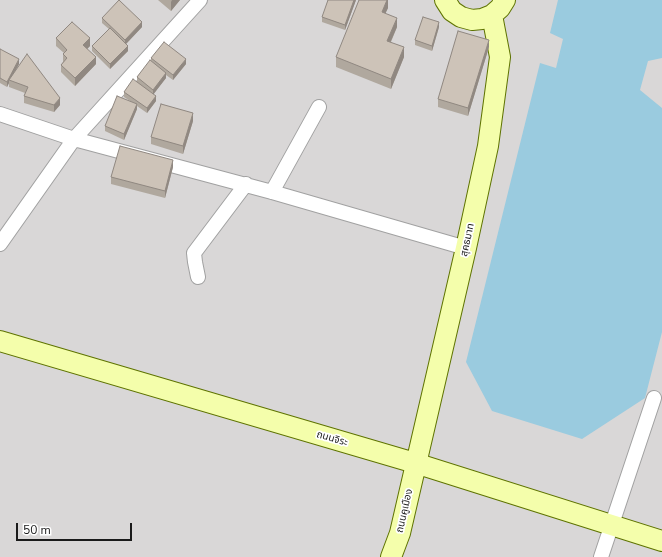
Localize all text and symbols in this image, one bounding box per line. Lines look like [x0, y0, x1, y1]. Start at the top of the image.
street label: สุคธมาท [459, 222, 477, 258]
street label: ถนนจิระ [315, 429, 349, 449]
street label: ถนนคูเมือง [394, 488, 416, 534]
scale bar [18, 515, 134, 541]
text: 50 m [23, 522, 51, 538]

